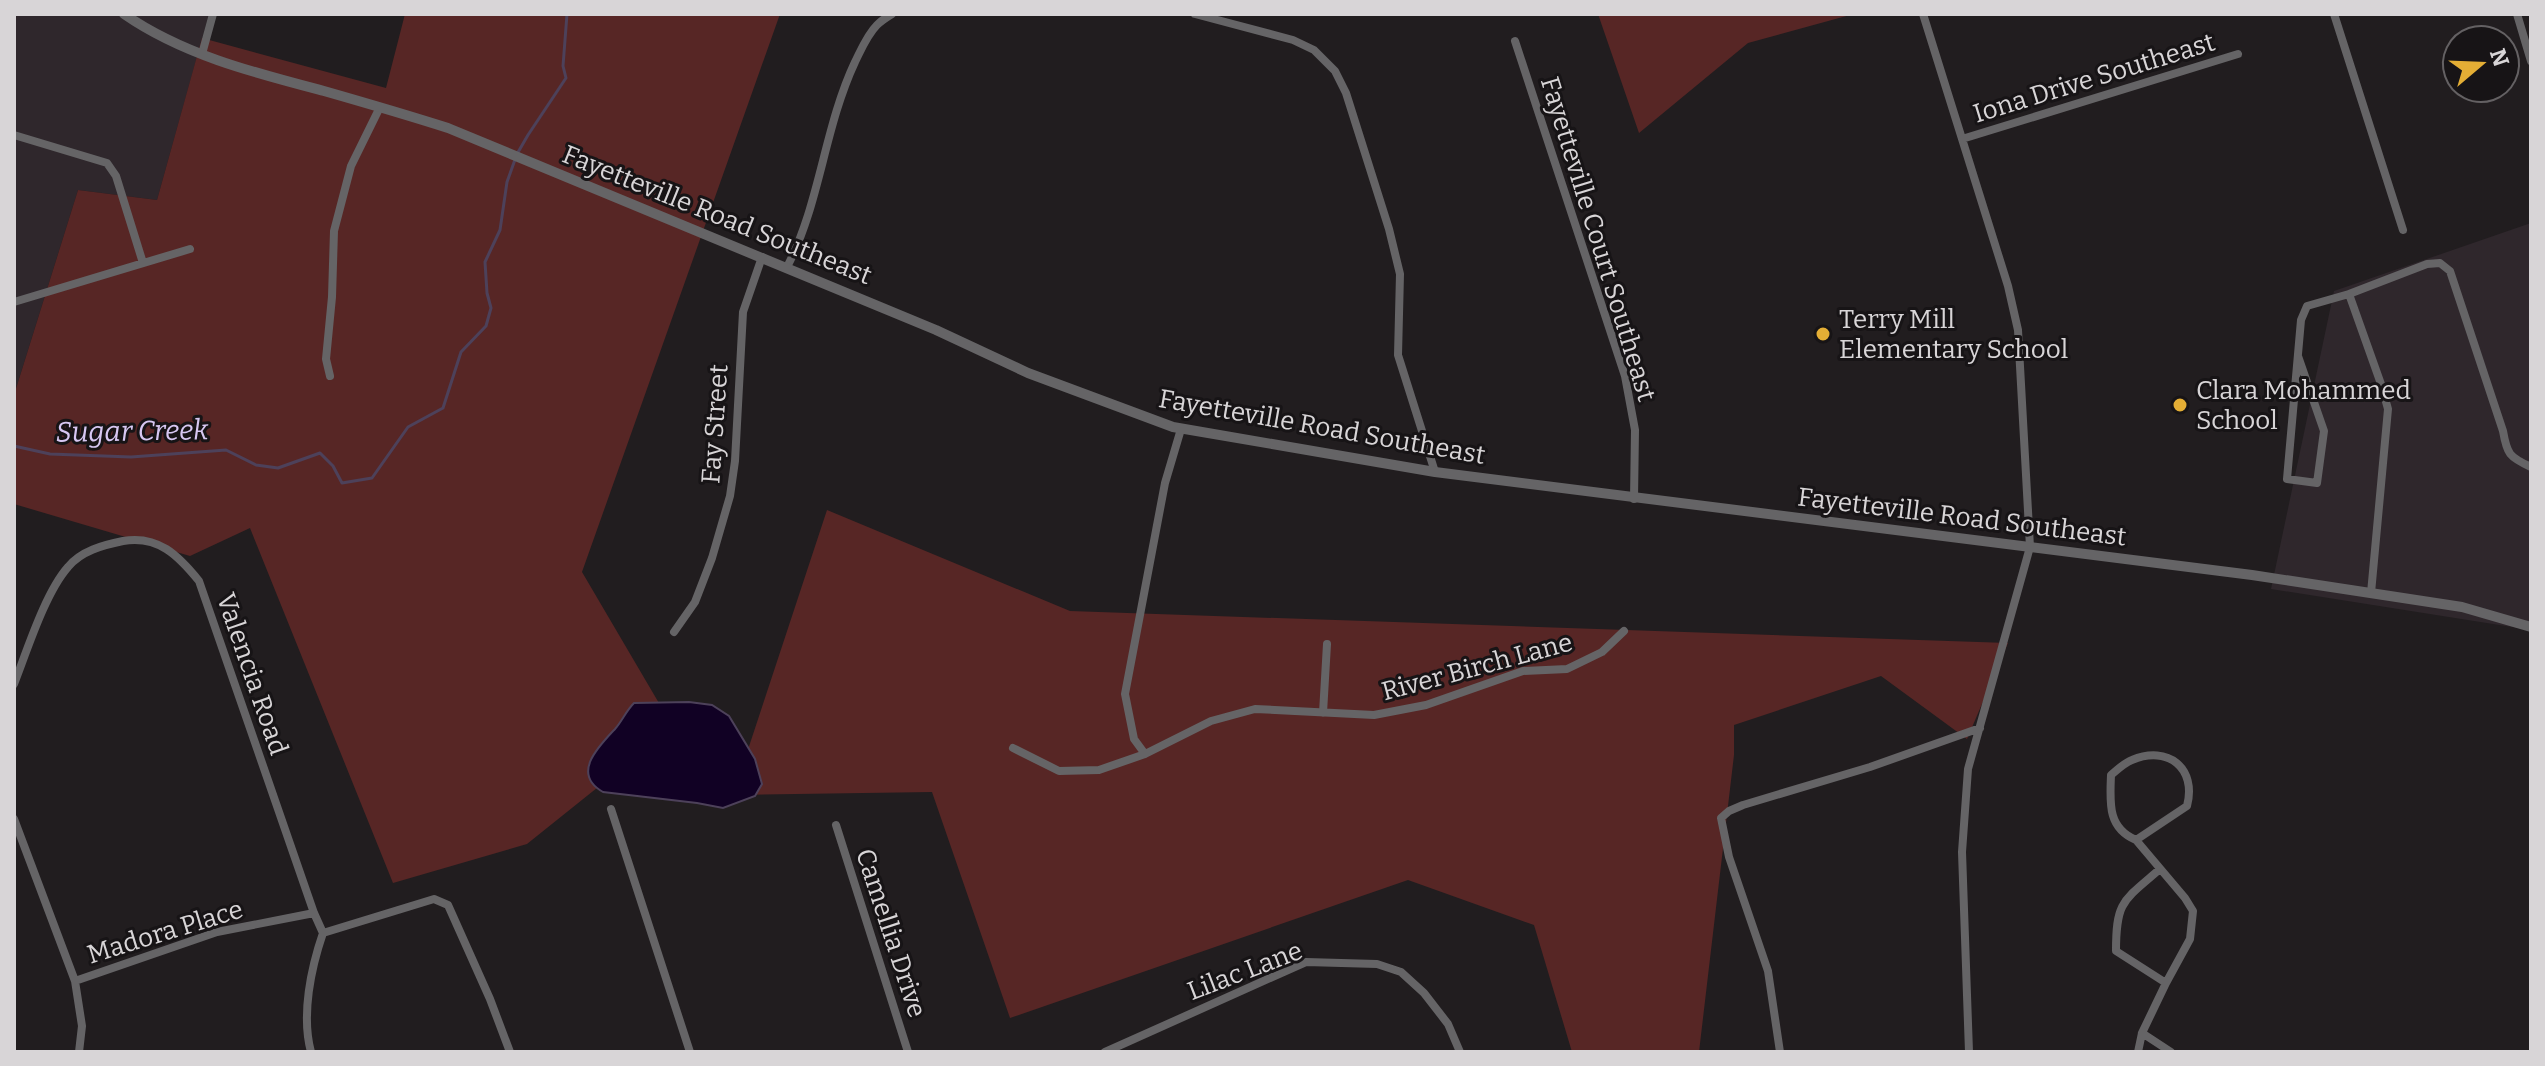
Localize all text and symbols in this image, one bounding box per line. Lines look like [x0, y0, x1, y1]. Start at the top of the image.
north arrow [2441, 24, 2521, 104]
street label: Iona Drive Southeast [1970, 26, 2219, 129]
text: N [2484, 45, 2515, 70]
street label: Fayetteville Court Southeast [1534, 73, 1662, 406]
street label: Fayetteville Road Southeast [558, 139, 877, 292]
place label: Terry Mill Elementary School [1839, 304, 2068, 365]
marker: Terry Mill Elementary School [1814, 325, 1832, 343]
street label: Fay Street [695, 363, 735, 485]
place label: Clara Mohammed School [2196, 375, 2411, 436]
street label: Fayetteville Road Southeast [1156, 383, 1488, 471]
marker: Clara Mohammed School [2171, 396, 2189, 414]
water label: Sugar Creek [55, 413, 209, 449]
street label: Fayetteville Road Southeast [1796, 481, 2129, 553]
street label: Valencia Road [210, 589, 294, 759]
street label: River Birch Lane [1378, 627, 1576, 707]
street label: Camellia Drive [849, 845, 933, 1021]
street label: Madora Place [83, 894, 247, 970]
street label: Lilac Lane [1183, 935, 1307, 1007]

